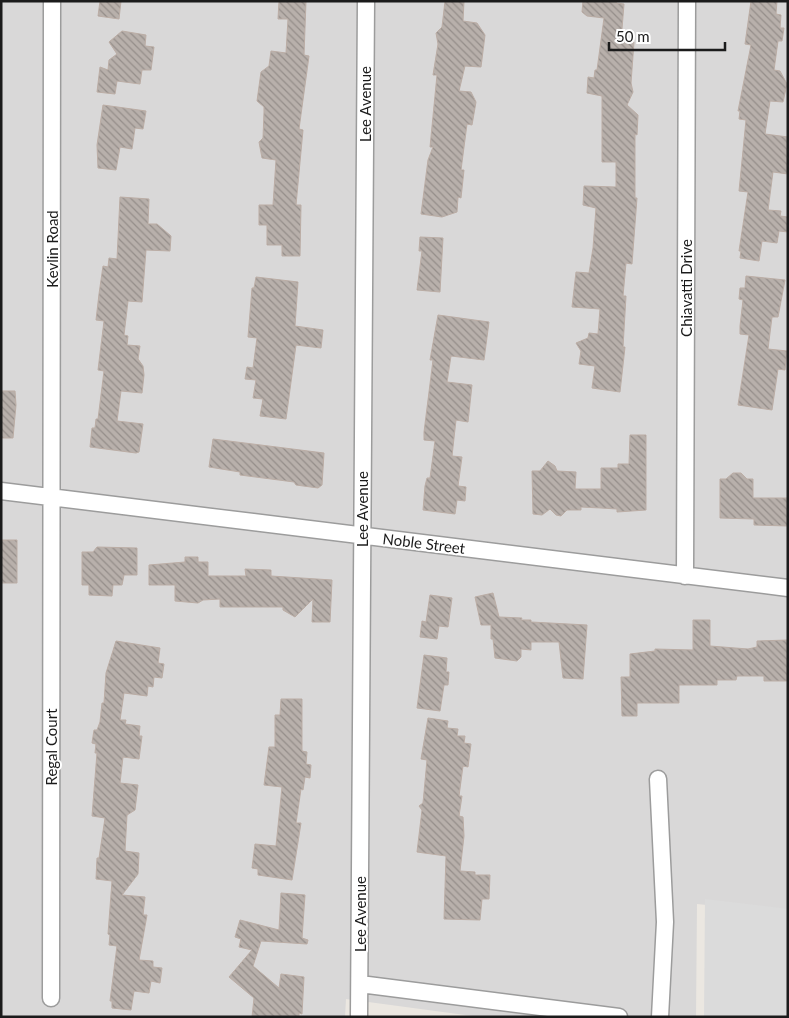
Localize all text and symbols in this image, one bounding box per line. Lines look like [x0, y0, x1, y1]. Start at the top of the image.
scale bar [609, 20, 725, 52]
text: 50 m [616, 27, 650, 45]
street label: Lee Avenue [356, 66, 374, 142]
street label: Kevlin Road [43, 210, 61, 288]
street label: Chiavatti Drive [677, 239, 695, 337]
street label: Lee Avenue [353, 471, 371, 547]
street label: Noble Street [382, 529, 467, 557]
street label: Regal Court [42, 708, 60, 786]
street label: Lee Avenue [351, 876, 369, 952]

